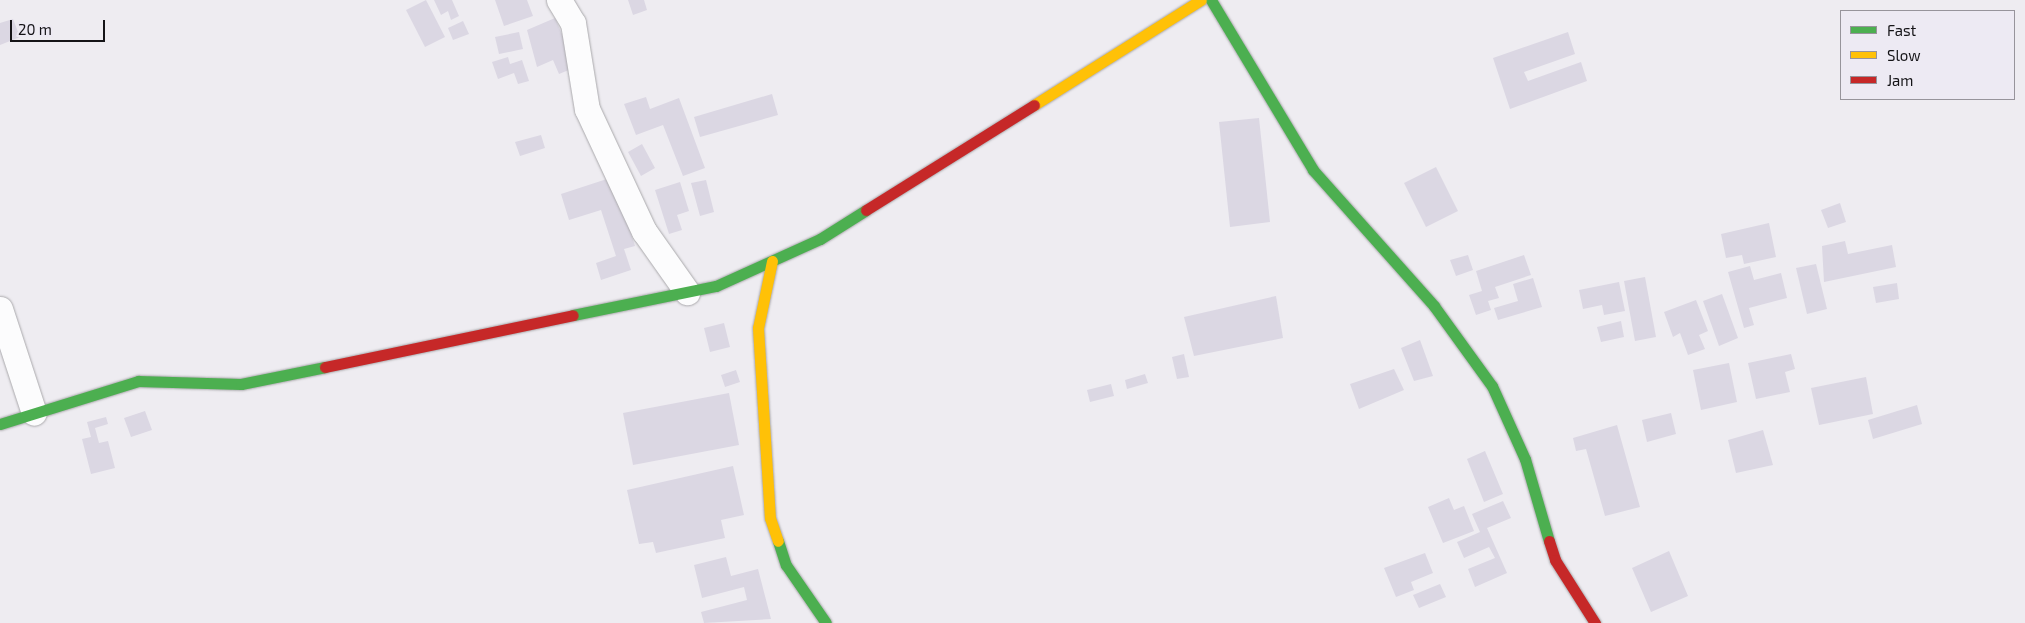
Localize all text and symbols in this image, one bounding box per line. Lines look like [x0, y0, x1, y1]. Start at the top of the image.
scale bar [12, 10, 108, 42]
legend [1840, 10, 2015, 100]
text: 20 m [18, 20, 52, 38]
text: Fast [1887, 21, 1916, 39]
text: Slow [1887, 46, 1921, 64]
text: Jam [1887, 71, 1913, 89]

